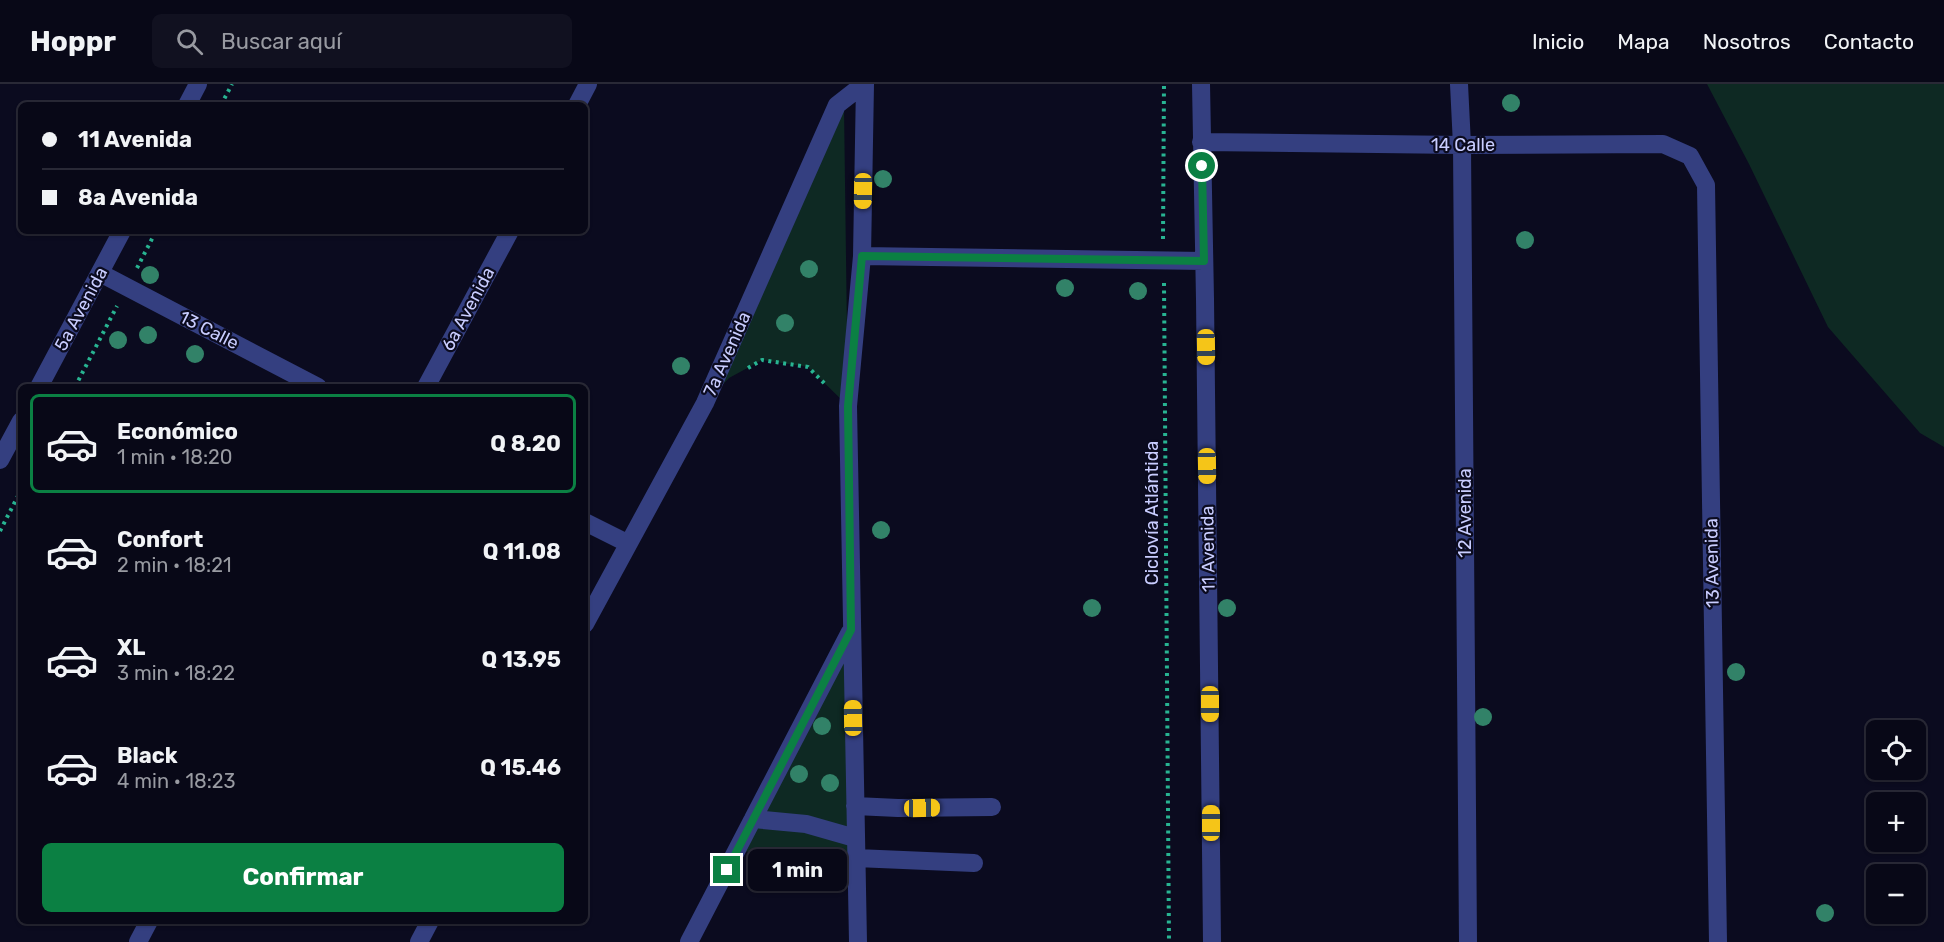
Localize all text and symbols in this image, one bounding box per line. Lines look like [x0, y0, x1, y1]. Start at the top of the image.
search box [152, 14, 572, 68]
text: Hoppr [30, 25, 116, 58]
icon: search [173, 25, 206, 58]
text: Buscar aquí [221, 28, 342, 55]
text: Inicio [1532, 29, 1584, 54]
text: Mapa [1617, 29, 1670, 54]
text: Nosotros [1703, 29, 1791, 54]
text: Contacto [1824, 29, 1914, 54]
text: 11 Avenida [78, 126, 192, 153]
street label: 14 Calle [1431, 134, 1495, 156]
route start [1188, 152, 1215, 179]
car [854, 173, 872, 209]
text: 8a Avenida [78, 184, 198, 211]
street label: 5a Avenida [50, 263, 112, 355]
street label: 6a Avenida [437, 263, 499, 355]
street label: 13 Calle [176, 306, 242, 354]
street label: 7a Avenida [699, 308, 755, 400]
car [1197, 329, 1215, 365]
icon: car [45, 417, 99, 471]
text: Económico [117, 418, 238, 445]
text: Q 8.20 [490, 430, 561, 457]
street label: Ciclovía Atlántida [1141, 441, 1163, 585]
text: 1 min · 18:20 [117, 445, 232, 469]
car [1198, 448, 1216, 484]
street label: 12 Avenida [1454, 468, 1476, 558]
street label: 11 Avenida [1196, 506, 1220, 592]
street label: 13 Avenida [1700, 518, 1724, 608]
icon: car [45, 525, 99, 579]
text: Confort [117, 526, 203, 553]
text: Q 11.08 [483, 538, 561, 565]
text: 2 min · 18:21 [117, 553, 231, 577]
icon: car [45, 633, 99, 687]
text: XL [117, 634, 145, 661]
text: Q 13.95 [482, 646, 561, 673]
text: 3 min · 18:22 [117, 661, 235, 685]
car [1201, 686, 1219, 722]
car [844, 700, 862, 736]
map controls [1866, 720, 1926, 924]
button: locate [1866, 720, 1926, 780]
icon: car [45, 741, 99, 795]
text: Black [117, 742, 178, 769]
text: Q 15.46 [480, 754, 561, 781]
text: 4 min · 18:23 [117, 769, 236, 793]
button: + [1866, 792, 1926, 852]
car [904, 799, 940, 817]
car [1202, 805, 1220, 841]
button: Confirmar [42, 843, 564, 912]
callout: 1 min [748, 849, 847, 891]
route end [713, 856, 740, 883]
text: 1 min [772, 858, 823, 882]
button: − [1866, 864, 1926, 924]

